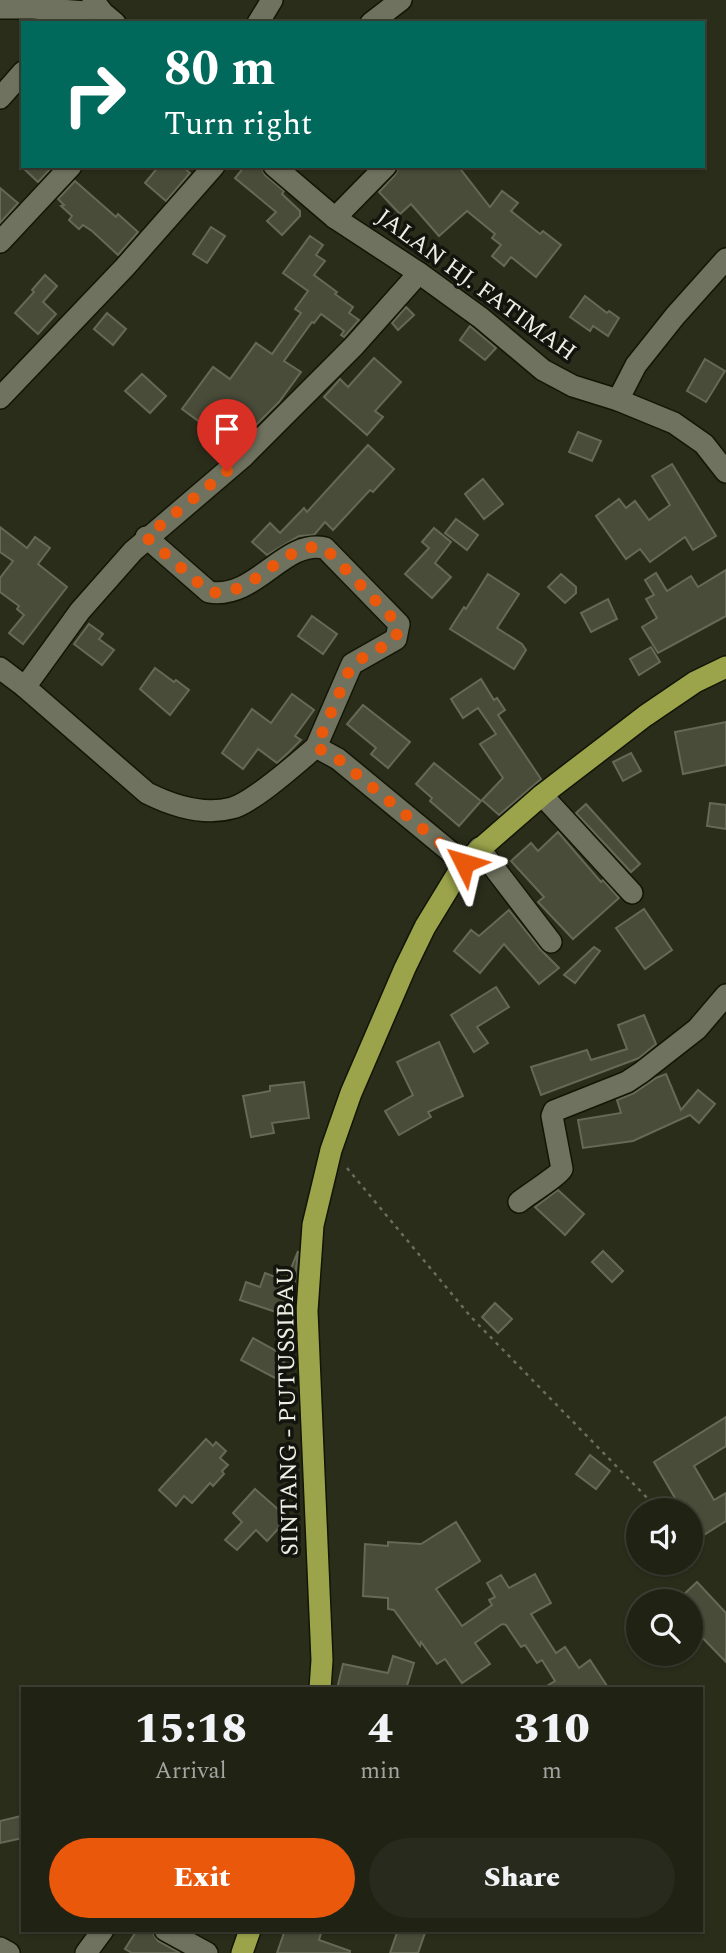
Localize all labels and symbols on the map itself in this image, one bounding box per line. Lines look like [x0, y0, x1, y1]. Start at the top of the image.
street label: JALAN HJ. FATIMAH [368, 200, 584, 370]
pin [197, 399, 257, 471]
position arrow [427, 826, 501, 900]
street label: SINTANG - PUTUSSIBAU [267, 1266, 309, 1556]

